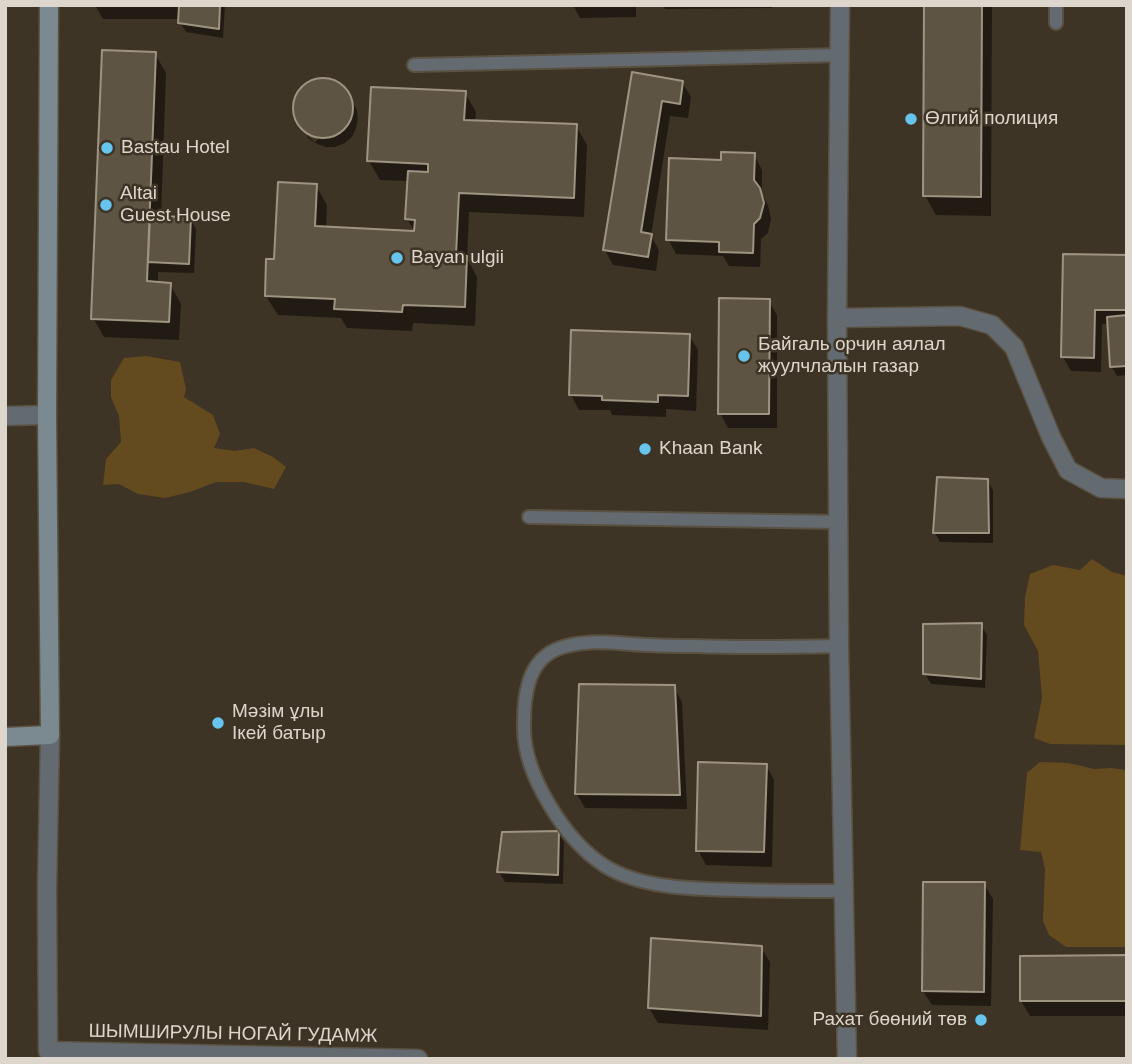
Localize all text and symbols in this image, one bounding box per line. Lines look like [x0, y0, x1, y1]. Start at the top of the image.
place label: Өлгий полиция [925, 108, 1058, 130]
marker: Өлгий полиция [903, 111, 919, 127]
place label: Bastau Hotel [121, 137, 230, 159]
marker: Bastau Hotel [99, 140, 115, 156]
place label: Altai Guest House [120, 183, 231, 227]
marker: Altai Guest House [98, 197, 114, 213]
place label: Bayan ulgii [411, 247, 504, 269]
marker: Bayan ulgii [389, 250, 405, 266]
place label: Байгаль орчин аялал жуулчлалын газар [758, 334, 946, 378]
marker: Байгаль орчин аялал жуулчлалын газар [736, 348, 752, 364]
place label: Khaan Bank [659, 438, 763, 460]
marker: Khaan Bank [637, 441, 653, 457]
place label: Мәзім ұлы Ікей батыр [232, 701, 326, 745]
marker: Мәзім ұлы Ікей батыр [210, 715, 226, 731]
place label: Раxат бөөний төв [812, 1009, 967, 1031]
marker: Раxат бөөний төв [973, 1012, 989, 1028]
street label: ШЫМШИРУЛЫ НОГАЙ ГУДАМЖ [88, 1020, 378, 1048]

